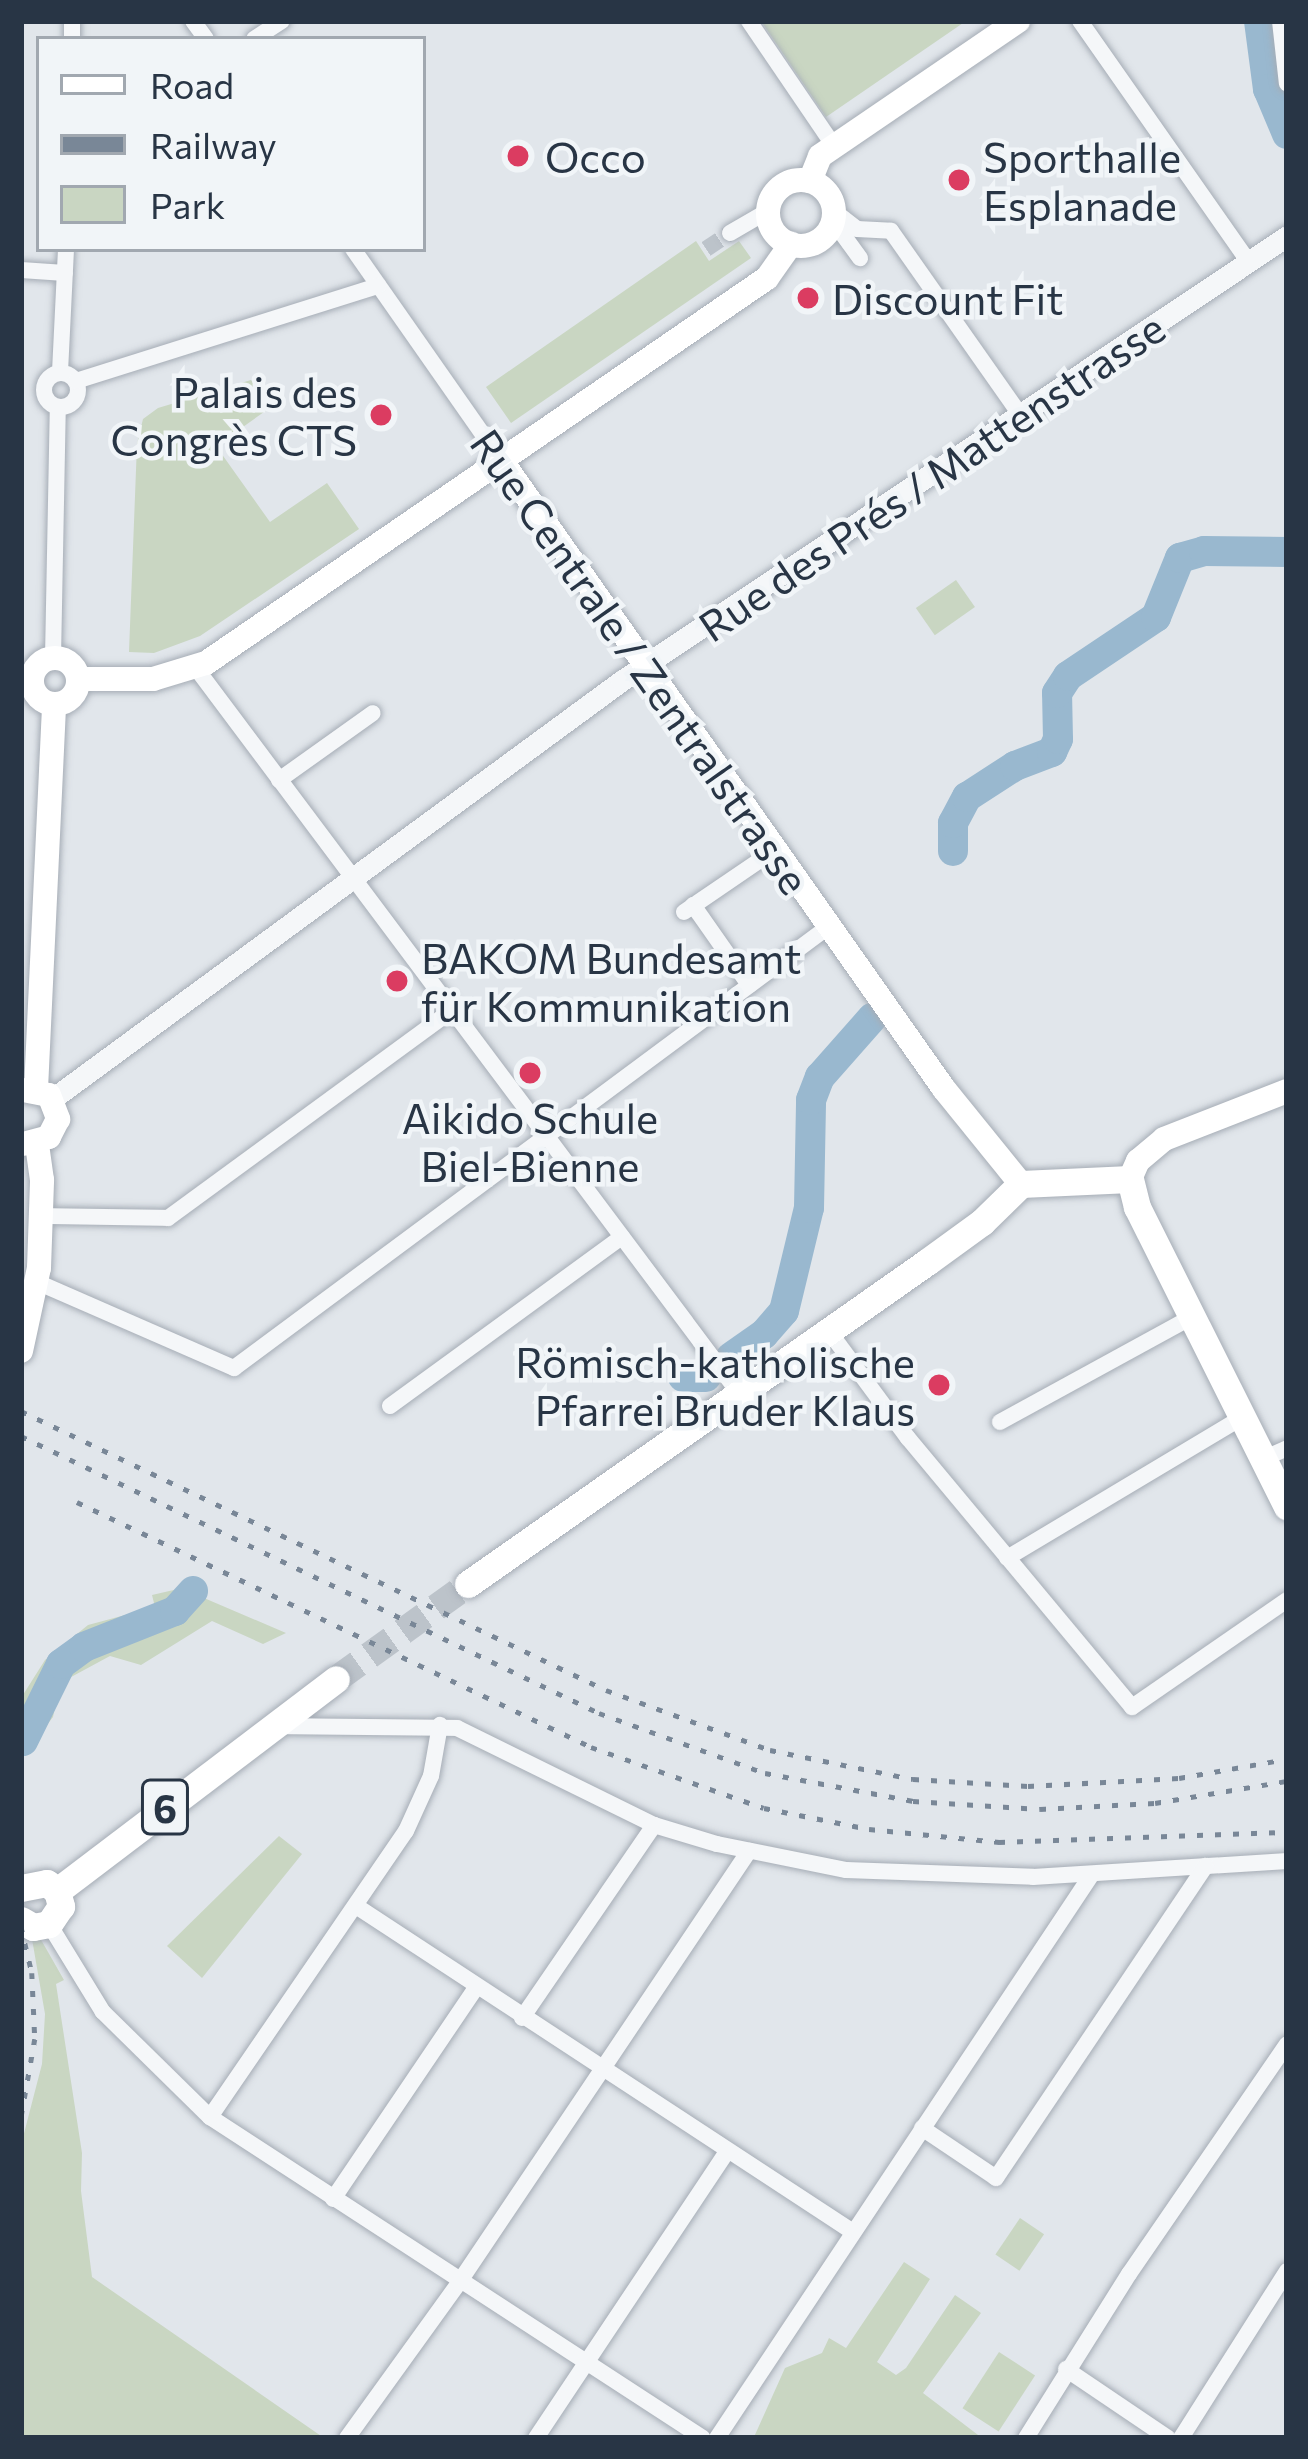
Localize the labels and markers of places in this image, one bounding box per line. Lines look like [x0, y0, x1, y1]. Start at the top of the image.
place label: Occo [545, 131, 646, 181]
place label: Sporthalle Esplanade [983, 131, 1181, 230]
marker: Occo [502, 140, 534, 172]
marker: Sporthalle Esplanade [946, 167, 972, 193]
place label: Discount Fit [832, 273, 1064, 323]
marker: Discount Fit [795, 285, 821, 311]
place label: Palais des Congrès CTS [111, 366, 357, 464]
marker: Palais des Congrès CTS [368, 402, 394, 428]
place label: BAKOM Bundesamt für Kommunikation [421, 932, 802, 1030]
marker: BAKOM Bundesamt für Kommunikation [384, 968, 410, 994]
marker: Aikido Schule Biel-Bienne [517, 1060, 543, 1086]
place label: Aikido Schule Biel-Bienne [402, 1092, 658, 1190]
place label: Römisch-katholische Pfarrei Bruder Klaus [515, 1336, 915, 1434]
marker: Römisch-katholische Pfarrei Bruder Klaus [926, 1372, 952, 1398]

